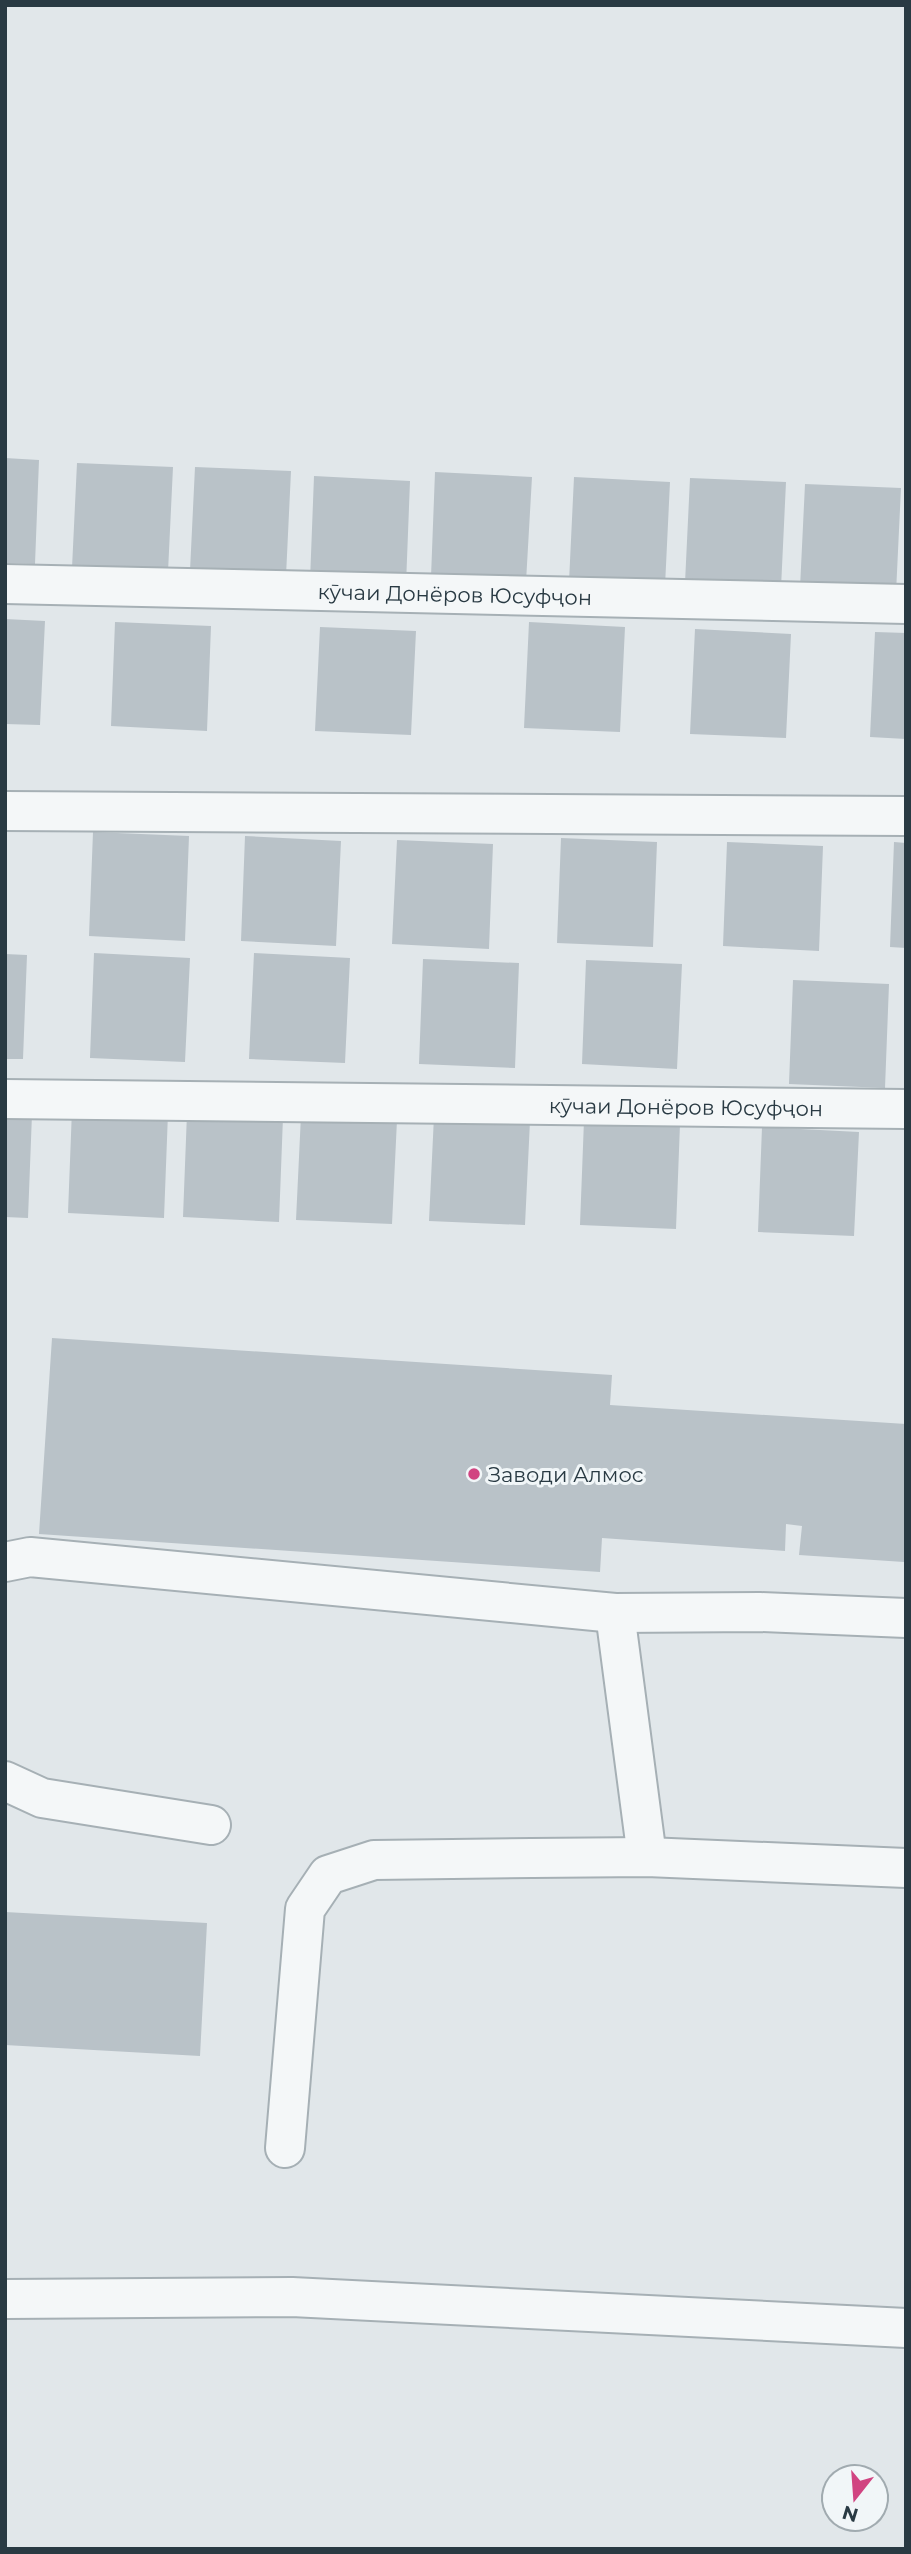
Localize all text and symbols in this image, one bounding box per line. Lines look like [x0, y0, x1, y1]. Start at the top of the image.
street label: кӯчаи Донёров Юсуфҷон [317, 578, 592, 610]
street label: кӯчаи Донёров Юсуфҷон [549, 1093, 823, 1121]
place label: Заводи Алмос [488, 1462, 644, 1487]
marker: Заводи Алмос [466, 1466, 482, 1482]
north arrow [820, 2463, 890, 2533]
text: N [839, 2501, 861, 2527]

